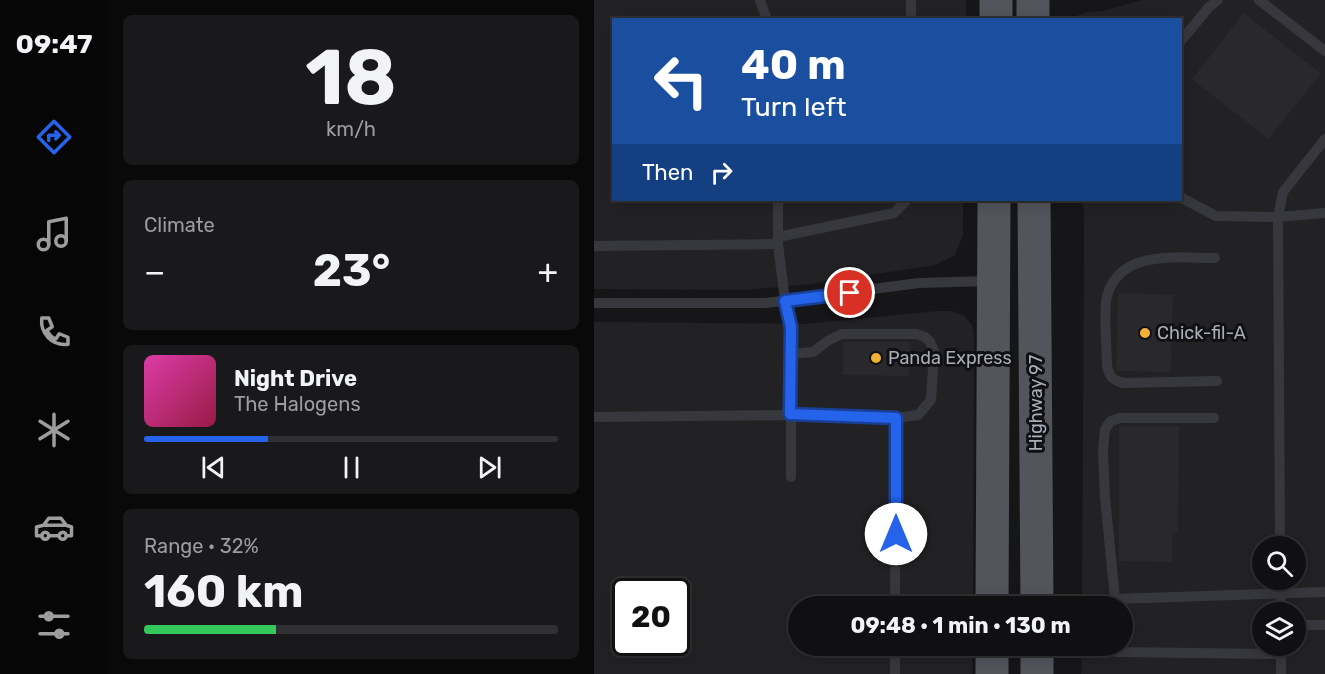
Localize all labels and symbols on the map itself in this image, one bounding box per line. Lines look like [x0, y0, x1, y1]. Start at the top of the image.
pin [824, 267, 875, 318]
place label: Chick-fil-A [1157, 322, 1246, 344]
marker: Chick-fil-A [1138, 326, 1152, 340]
place label: Panda Express [888, 347, 1012, 369]
marker: Panda Express [869, 351, 883, 365]
street label: Highway 97 [1025, 355, 1047, 451]
position arrow [864, 502, 928, 566]
speed limit sign: 20 [612, 578, 690, 656]

